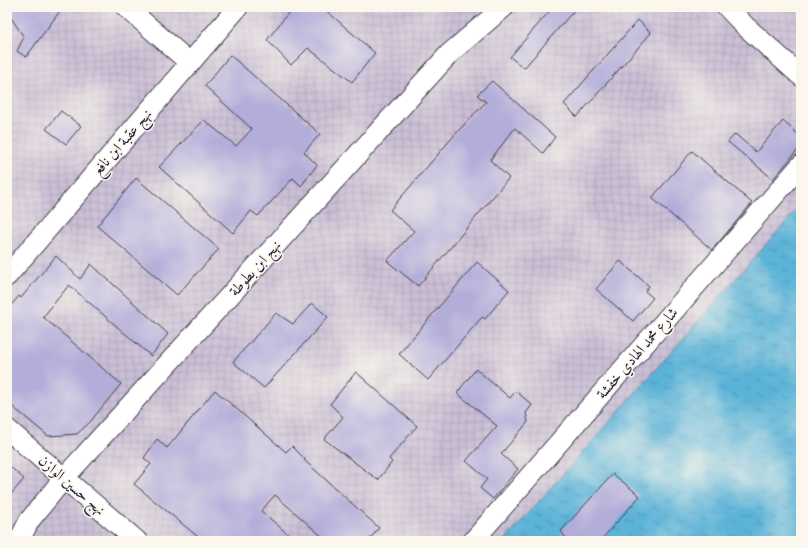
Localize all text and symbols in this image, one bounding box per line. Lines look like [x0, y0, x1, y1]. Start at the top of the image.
street label: نهج عقبة ابن نافع [88, 105, 160, 182]
street label: نهج ابن بطوطة [225, 236, 289, 303]
street label: شارع محمد الهادي خفشة [592, 304, 685, 405]
street label: نهج حسين الوازن [32, 451, 109, 523]

